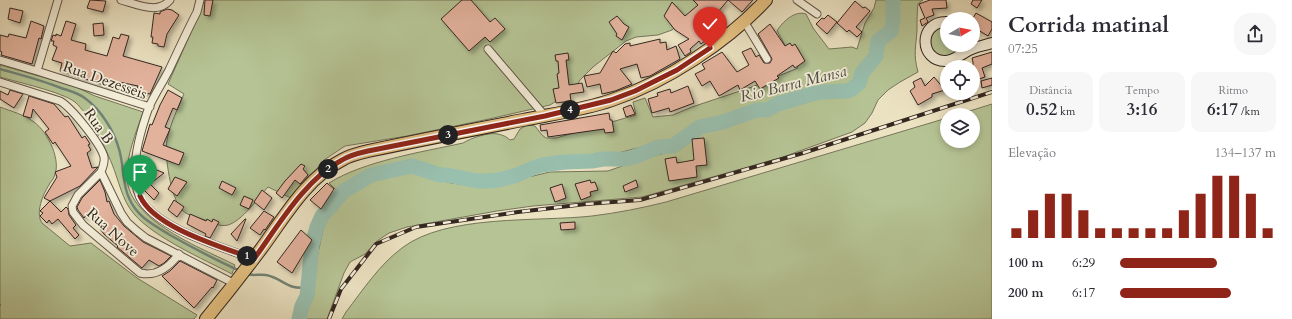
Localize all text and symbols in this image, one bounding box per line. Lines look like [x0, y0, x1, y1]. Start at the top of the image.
pin [693, 7.0, 727, 48]
text: Corrida matinal [1008, 10, 1169, 40]
north arrow [940, 12, 980, 52]
map controls [940, 12, 980, 148]
icon: check [699, 13, 721, 35]
button: share [1234, 13, 1276, 55]
text: 07:25 [1008, 40, 1038, 58]
street label: Rua Dezesseis [60, 56, 150, 104]
water label: Rio Barra Mansa [738, 60, 849, 108]
button: locate [940, 60, 980, 100]
text: Distância [1029, 83, 1072, 98]
text: Tempo [1125, 83, 1159, 98]
text: Ritmo [1219, 83, 1248, 98]
text: 0.52 [1026, 98, 1057, 121]
text: 3:16 [1126, 98, 1158, 121]
text: 6:17 [1207, 98, 1238, 121]
pin: 4 [560, 100, 580, 120]
text: 4 [567, 102, 573, 117]
street label: Rua B [80, 104, 118, 148]
text: km [1057, 104, 1075, 119]
text: /km [1238, 104, 1260, 119]
button: layers [940, 108, 980, 148]
pin: 3 [438, 125, 458, 145]
text: 3 [445, 127, 451, 142]
text: Elevação [1008, 144, 1056, 162]
text: 134–137 m [1214, 144, 1276, 162]
pin [123, 155, 157, 196]
pin: 2 [318, 159, 338, 179]
icon: arrive [129, 161, 151, 183]
text: 2 [325, 161, 331, 176]
street label: Rua Nove [82, 203, 144, 261]
pin: 1 [237, 246, 257, 266]
text: 1 [244, 248, 250, 263]
text: 100 m [1008, 254, 1043, 272]
text: 6:29 [1072, 254, 1095, 272]
text: 200 m [1008, 284, 1043, 302]
text: 6:17 [1072, 284, 1095, 302]

